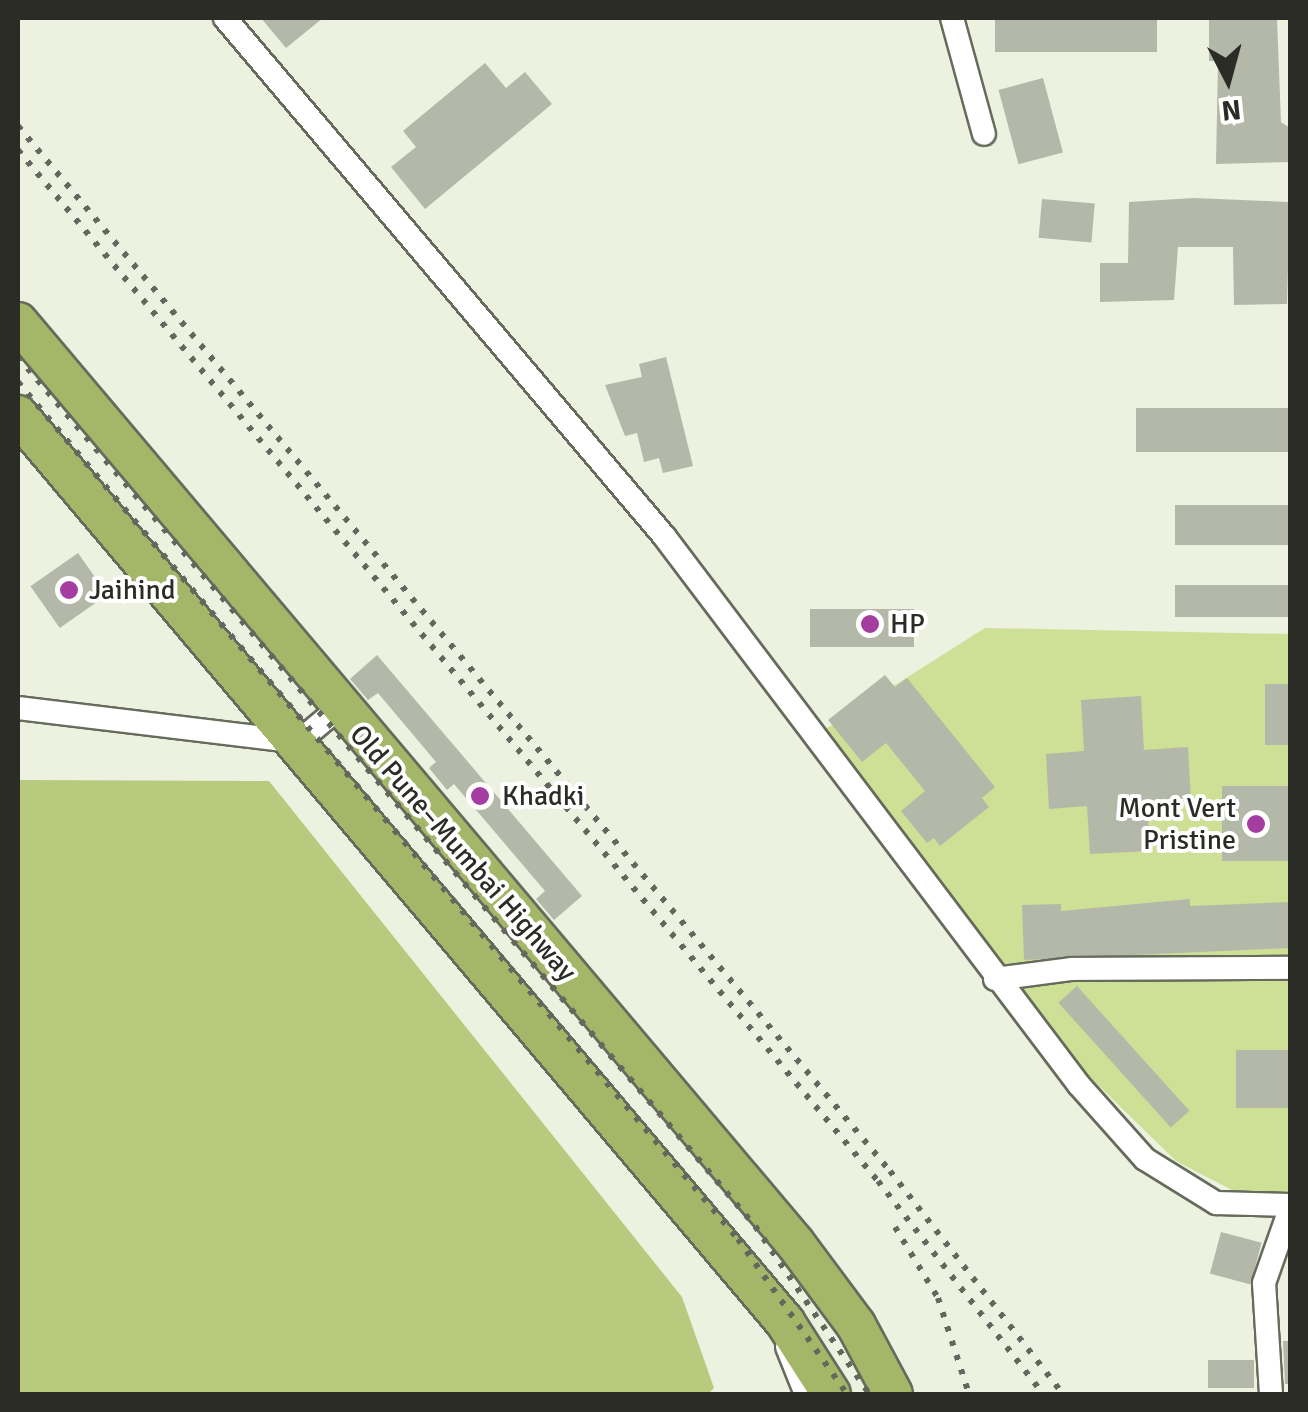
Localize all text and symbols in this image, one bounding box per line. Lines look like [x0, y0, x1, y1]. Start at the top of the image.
north arrow [1178, 30, 1278, 130]
text: N [1220, 92, 1243, 128]
place label: Jaihind [89, 573, 176, 607]
marker: Jaihind [58, 579, 80, 601]
place label: HP [890, 607, 925, 641]
marker: HP [859, 613, 881, 635]
street label: Old Pune–Mumbai Highway [343, 718, 583, 988]
place label: Khadki [502, 779, 584, 813]
marker: Khadki [467, 783, 493, 809]
place label: Mont Vert Pristine [1118, 791, 1236, 857]
marker: Mont Vert Pristine [1245, 813, 1267, 835]

